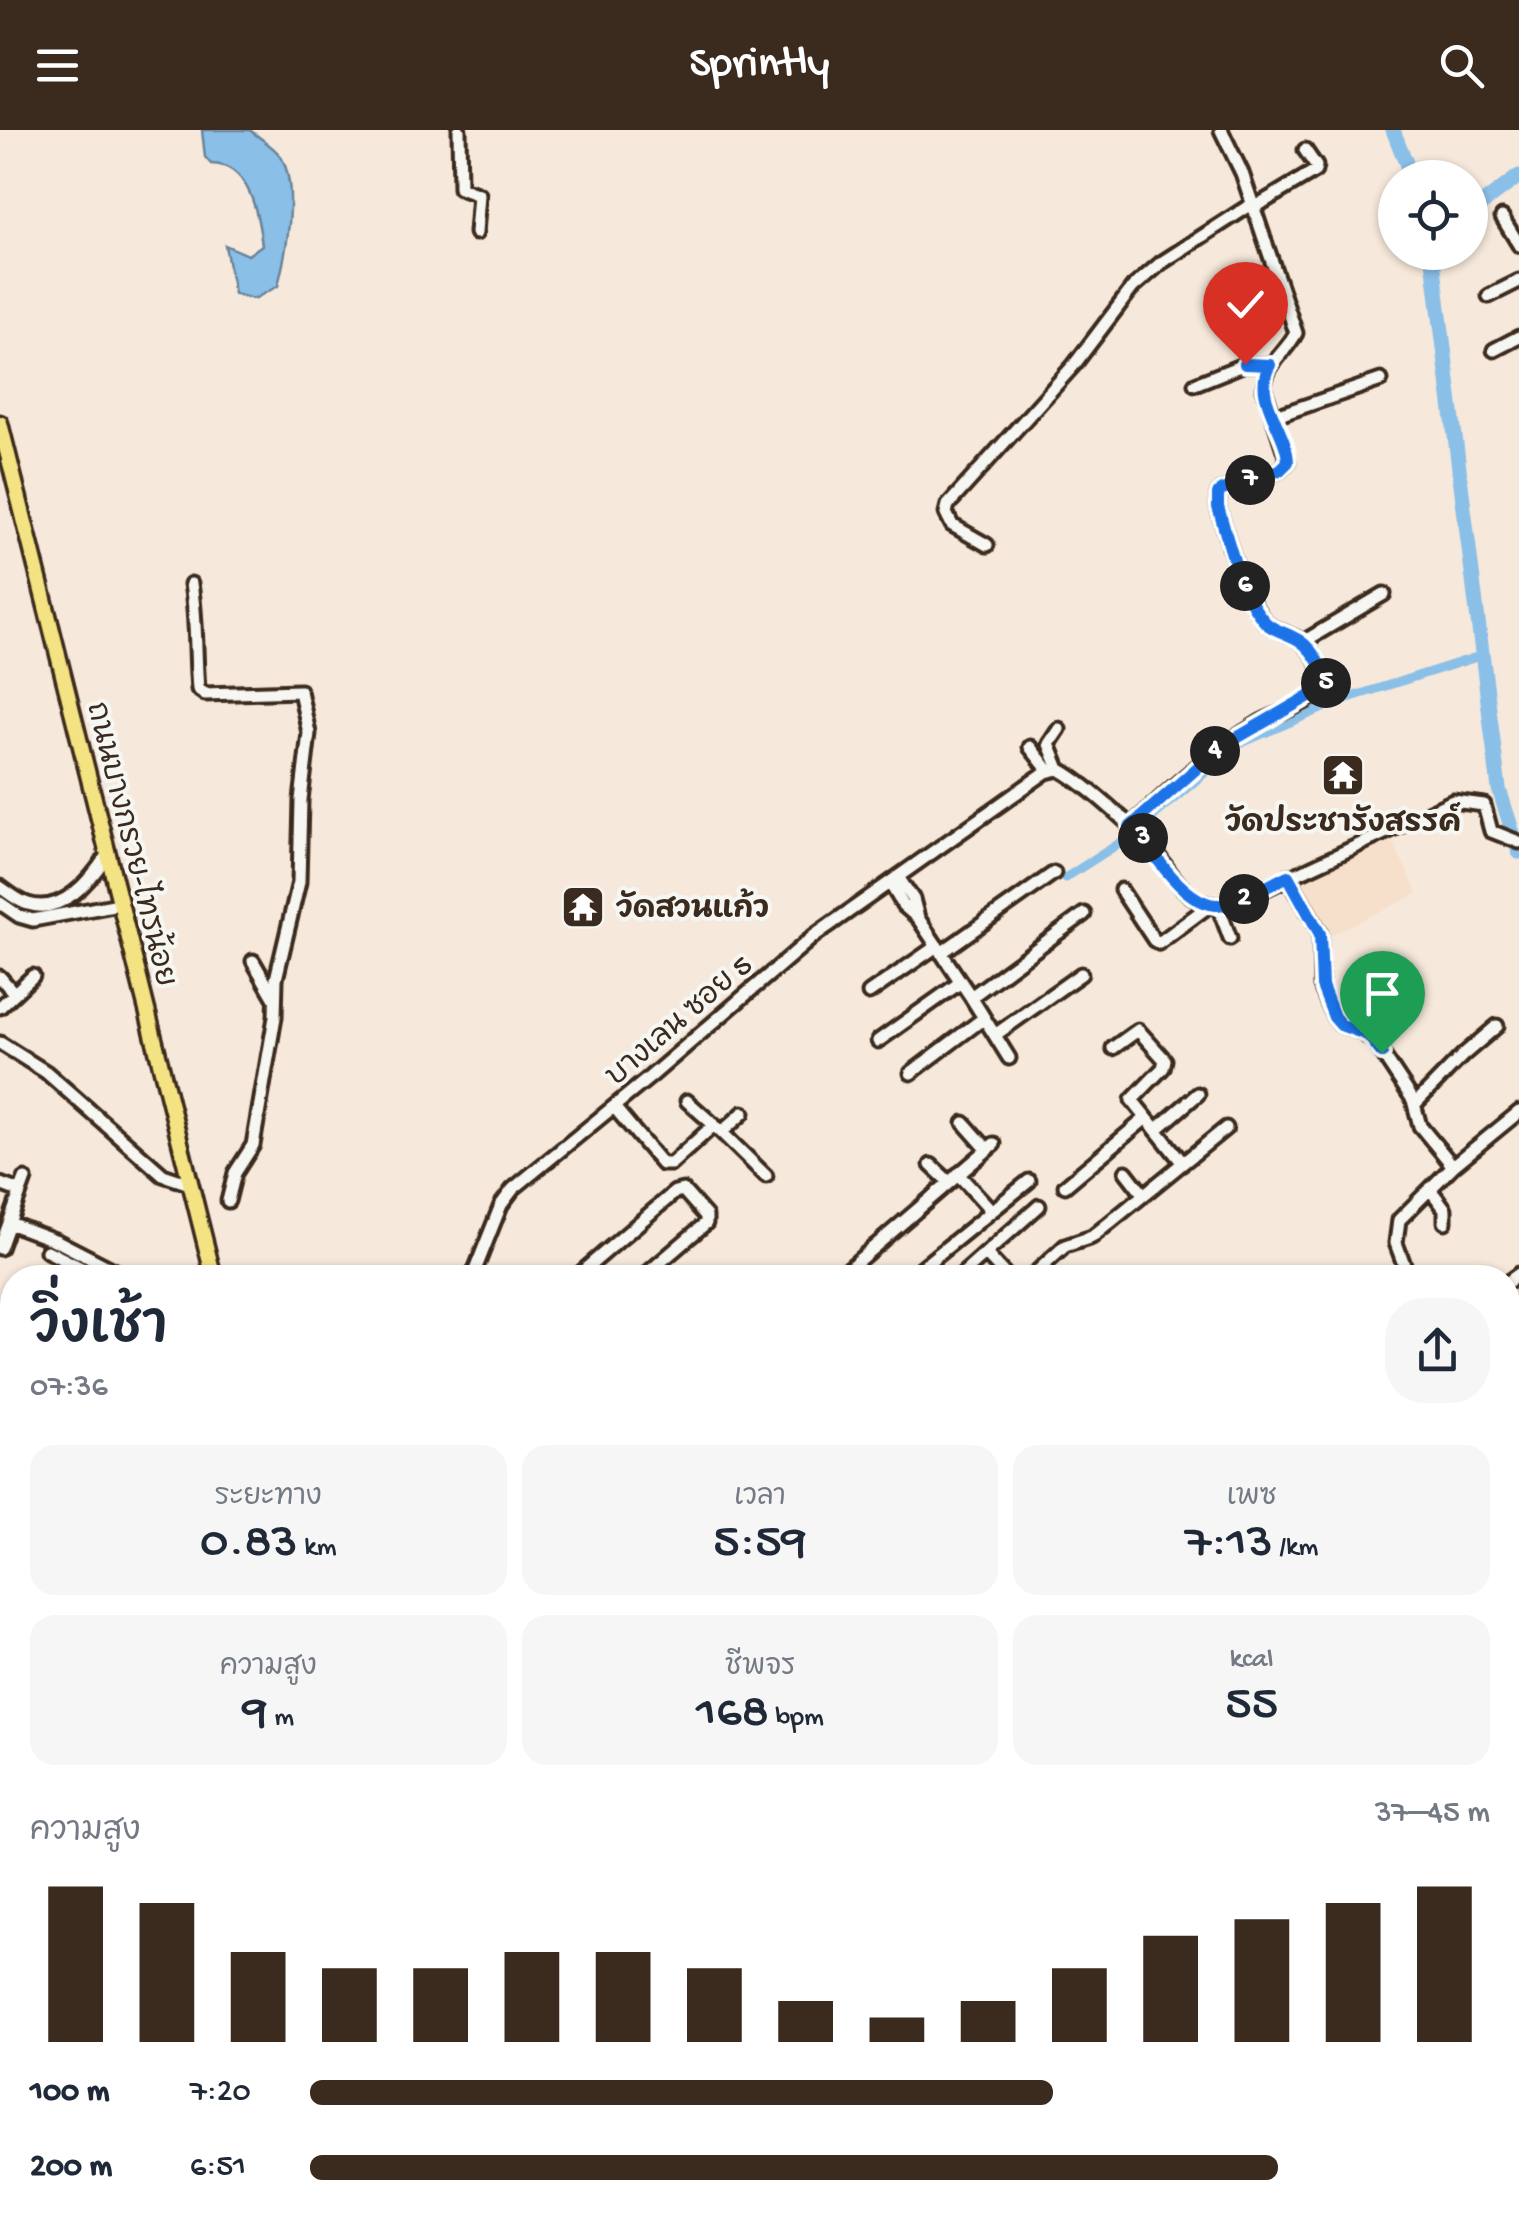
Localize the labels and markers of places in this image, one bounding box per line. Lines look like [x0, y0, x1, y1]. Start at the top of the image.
pin [1203, 262, 1288, 365]
pin: 7 [1225, 455, 1275, 505]
pin: 6 [1220, 561, 1270, 611]
pin: 5 [1301, 658, 1351, 708]
pin: 4 [1190, 726, 1240, 776]
temple icon: วัดประชารังสรรค์ [1320, 752, 1366, 798]
place label: วัดประชารังสรรค์ [1225, 802, 1461, 843]
pin: 3 [1118, 813, 1168, 863]
pin: 2 [1219, 874, 1269, 924]
temple icon: วัดสวนแก้ว [560, 884, 606, 930]
place label: วัดสวนแก้ว [616, 888, 769, 929]
pin [1340, 951, 1425, 1054]

